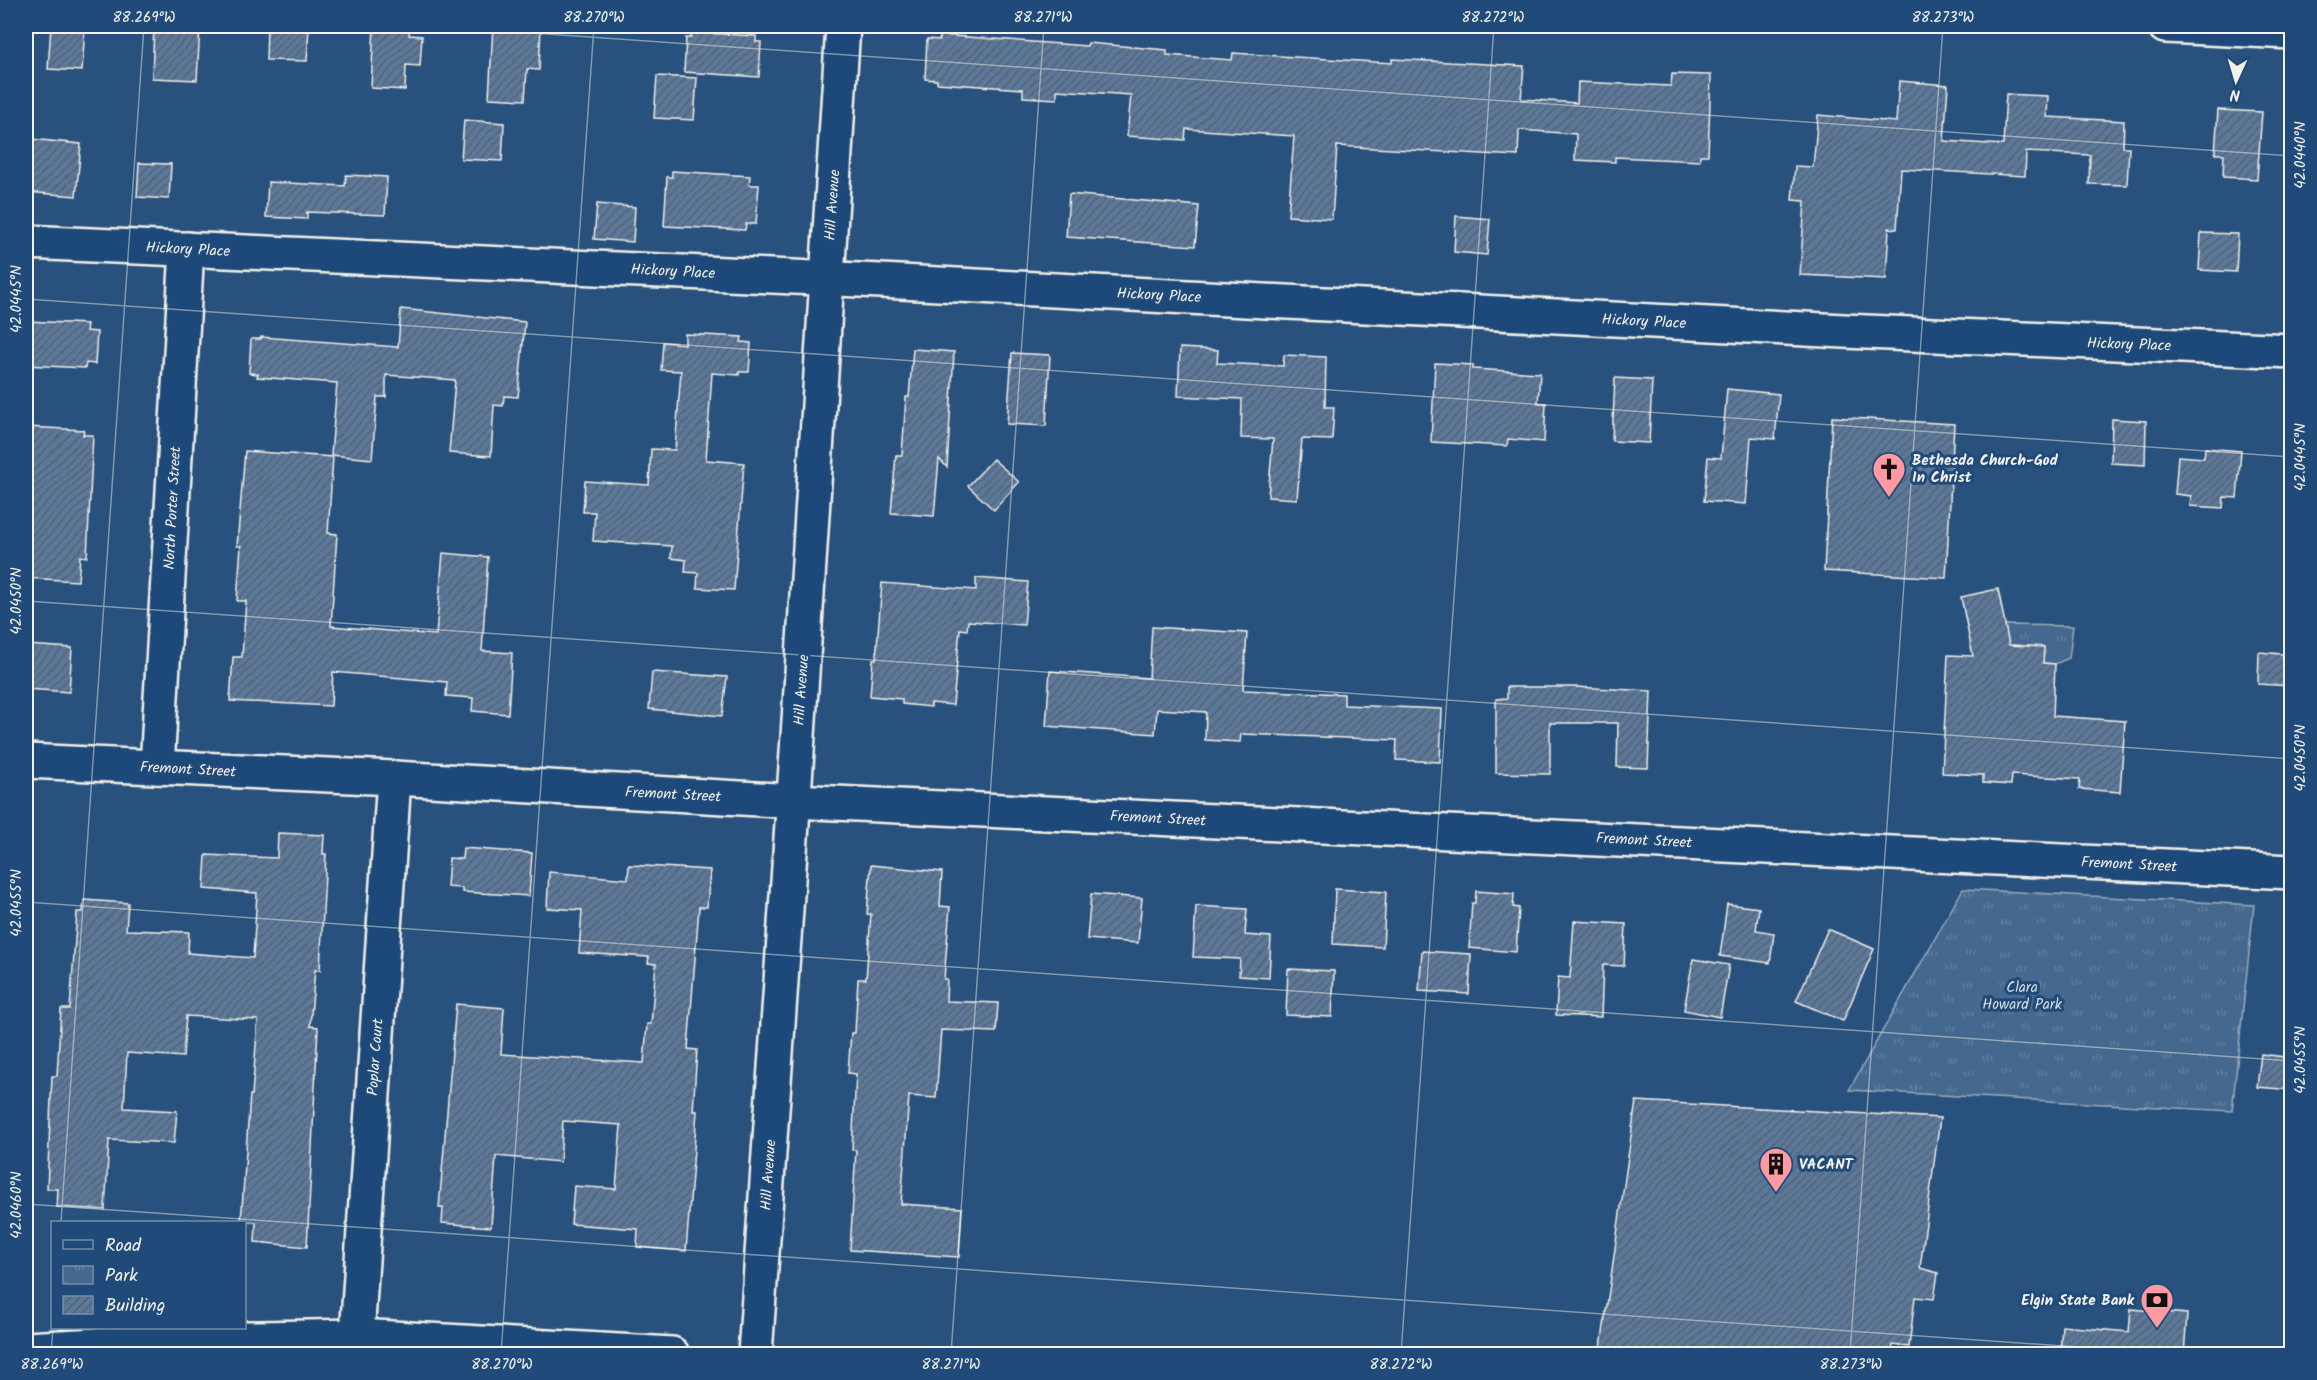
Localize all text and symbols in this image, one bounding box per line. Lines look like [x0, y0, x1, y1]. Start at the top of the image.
text: 88.269°W [113, 6, 176, 30]
text: 88.270°W [563, 6, 625, 30]
text: 88.271°W [1014, 6, 1073, 30]
text: 88.272°W [1462, 6, 1525, 30]
text: 88.273°W [1912, 6, 1975, 30]
north arrow [2206, 51, 2266, 111]
text: N [2229, 82, 2241, 107]
text: 42.0440°N [2289, 121, 2313, 189]
street label: Hill Avenue [819, 169, 847, 241]
street label: Hickory Place [145, 236, 231, 264]
street label: Hickory Place [630, 258, 716, 286]
text: 42.0445°N [5, 265, 29, 333]
street label: Hickory Place [1116, 282, 1202, 310]
street label: Hickory Place [1601, 308, 1687, 336]
street label: Hickory Place [2086, 332, 2172, 358]
text: 42.0445°N [2289, 423, 2313, 491]
street label: North Porter Street [158, 446, 188, 570]
place label: Bethesda Church-God In Christ [1912, 449, 2059, 490]
church icon: Bethesda Church-God In Christ [1871, 451, 1907, 498]
text: 42.0450°N [5, 567, 29, 635]
street label: Hill Avenue [788, 654, 816, 726]
text: 42.0450°N [2289, 724, 2313, 792]
street label: Fremont Street [139, 755, 237, 785]
street label: Fremont Street [624, 780, 722, 810]
street label: Fremont Street [1109, 804, 1207, 834]
street label: Fremont Street [1595, 826, 1693, 856]
street label: Fremont Street [2080, 850, 2178, 880]
text: 42.0455°N [5, 869, 29, 937]
park label: Clara Howard Park [1982, 976, 2063, 1017]
street label: Poplar Court [361, 1017, 391, 1097]
text: 42.0455°N [2289, 1026, 2313, 1094]
street label: Hill Avenue [755, 1139, 783, 1211]
building icon: VACANT [1758, 1146, 1794, 1193]
place label: VACANT [1799, 1153, 1855, 1177]
text: 42.0460°N [5, 1171, 29, 1239]
legend [51, 1221, 246, 1329]
text: Road [105, 1232, 142, 1261]
text: Park [105, 1262, 138, 1291]
bank icon: Elgin State Bank [2139, 1282, 2175, 1329]
place label: Elgin State Bank [2021, 1289, 2135, 1313]
text: Building [105, 1292, 165, 1321]
text: 88.269°W [21, 1353, 84, 1377]
text: 88.270°W [471, 1353, 533, 1377]
text: 88.271°W [922, 1353, 981, 1377]
text: 88.272°W [1370, 1353, 1433, 1377]
text: 88.273°W [1820, 1353, 1883, 1377]

